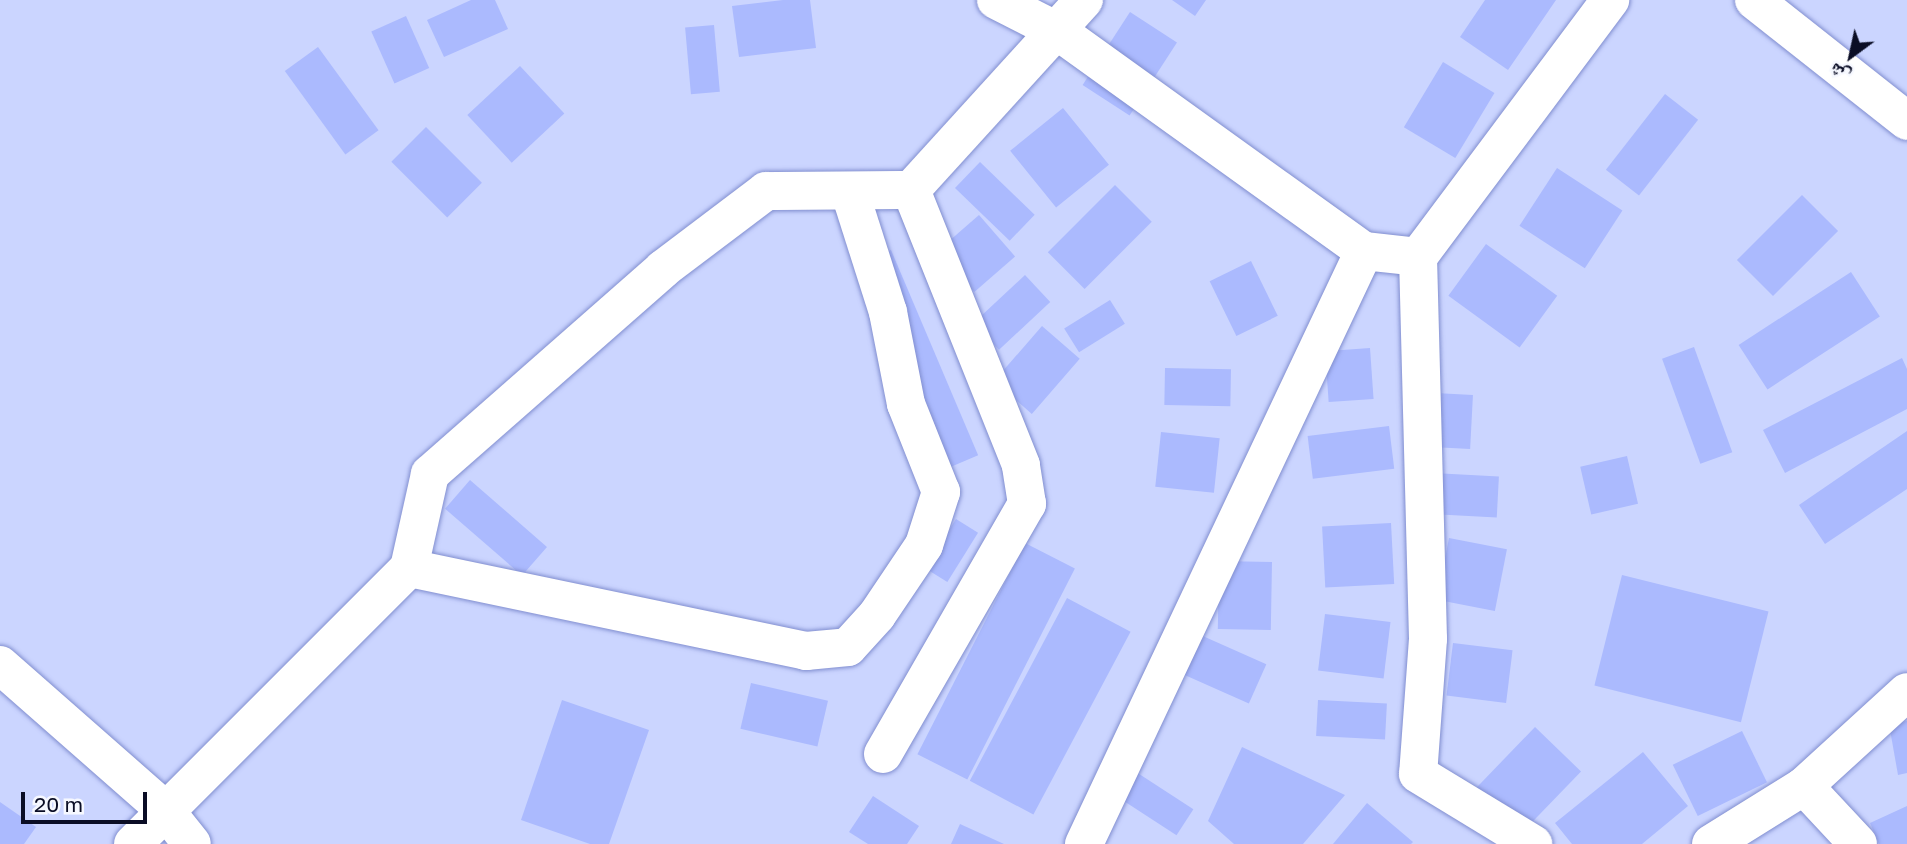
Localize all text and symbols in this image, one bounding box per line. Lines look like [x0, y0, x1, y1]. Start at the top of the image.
north arrow [1816, 21, 1886, 91]
text: ش [1825, 59, 1854, 89]
scale bar [24, 778, 150, 822]
text: 20 m [34, 791, 83, 817]

